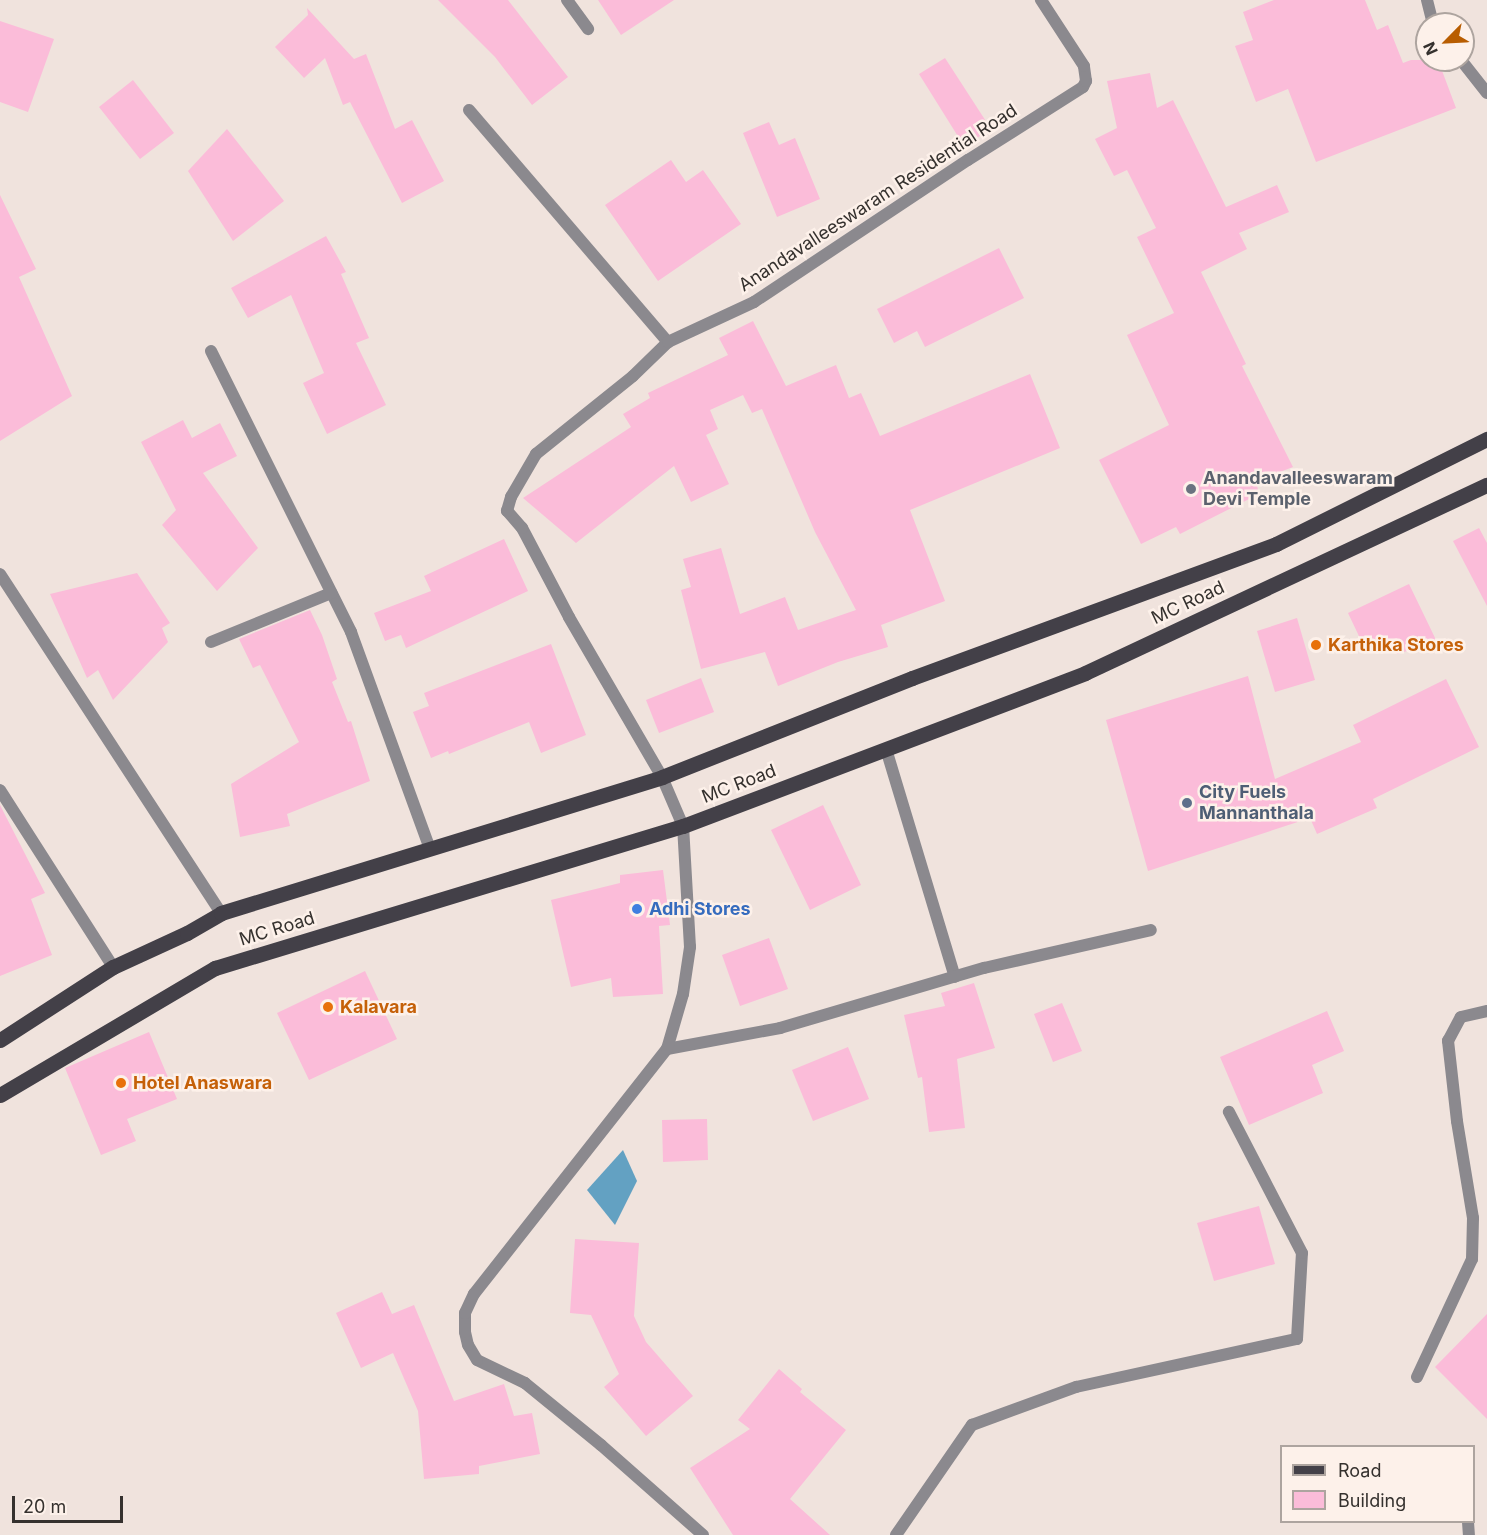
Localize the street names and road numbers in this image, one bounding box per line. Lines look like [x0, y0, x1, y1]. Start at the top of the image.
street label: Anandavalleeswaram Residential Road [735, 100, 1021, 296]
street label: MC Road [1148, 577, 1228, 629]
street label: MC Road [699, 760, 779, 808]
street label: MC Road [237, 907, 317, 951]

